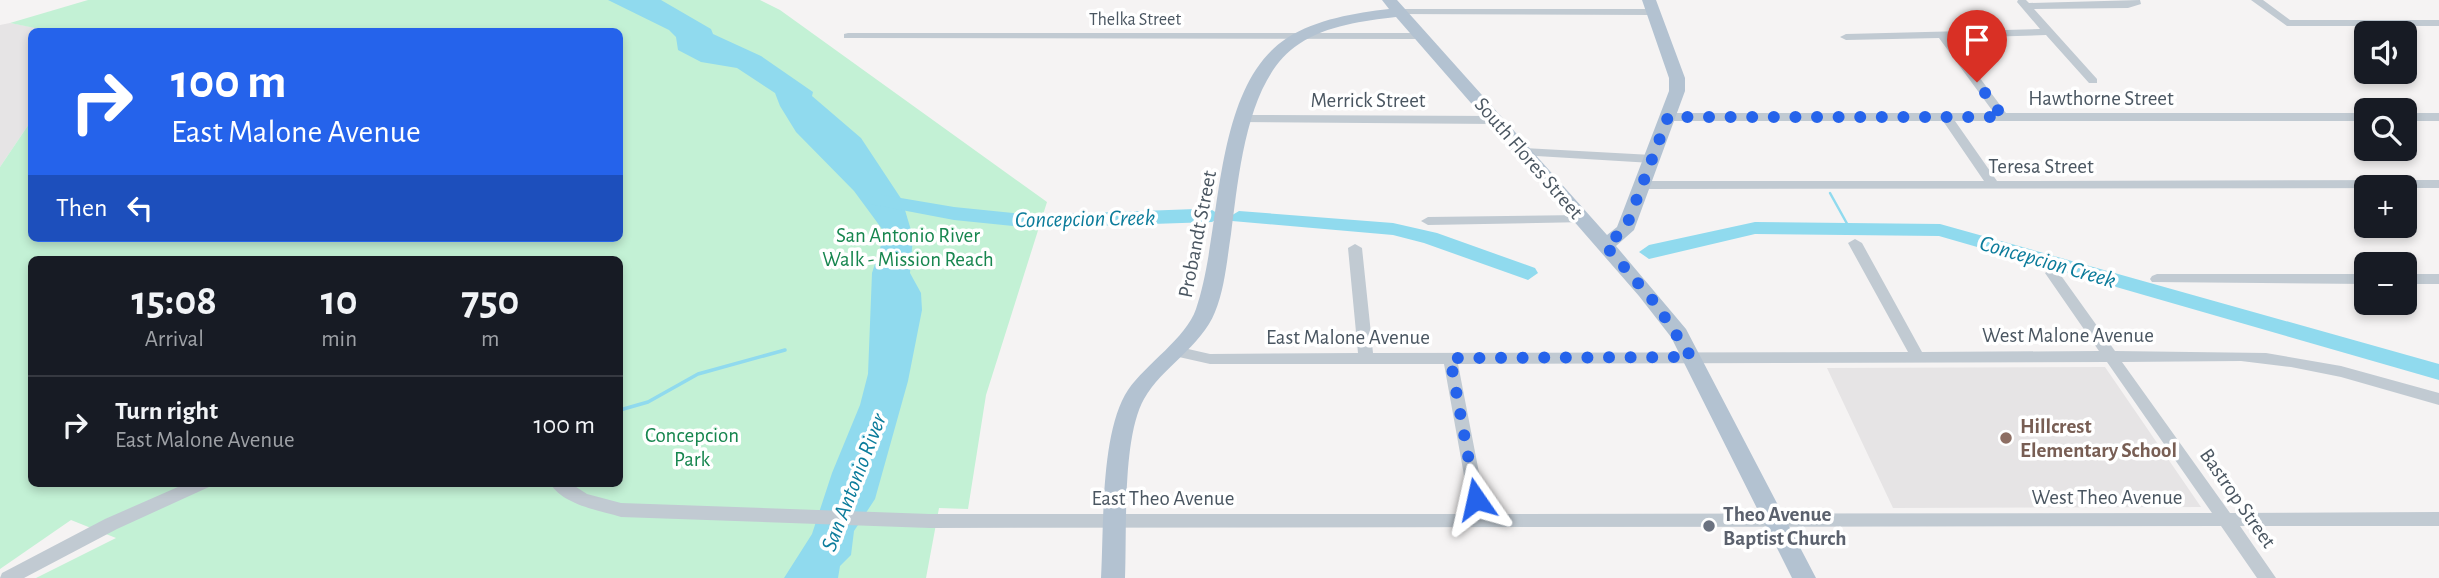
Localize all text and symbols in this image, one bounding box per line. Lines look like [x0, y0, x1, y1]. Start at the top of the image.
pin [1947, 10, 2007, 82]
street label: Thelka Street [1089, 11, 1181, 29]
icon: arrive [1958, 21, 1996, 59]
map controls [2354, 21, 2417, 315]
button: sound [2354, 21, 2417, 84]
icon: right [56, 56, 147, 147]
text: 100 m [171, 58, 287, 107]
street label: Hawthorne Street [2028, 88, 2174, 109]
street label: Merrick Street [1310, 90, 1426, 111]
street label: South Flores Street [1470, 94, 1587, 223]
button: search [2354, 98, 2417, 161]
text: East Malone Avenue [171, 116, 421, 148]
street label: Teresa Street [1988, 156, 2094, 177]
street label: Probandt Street [1175, 168, 1220, 300]
button: + [2354, 175, 2417, 238]
icon: left [121, 189, 159, 227]
text: Then [56, 195, 107, 221]
water label: Concepcion Creek [1015, 207, 1156, 232]
park label: San Antonio River Walk - Mission Reach [822, 225, 994, 270]
water label: Concepcion Creek [1977, 232, 2119, 293]
button: − [2354, 252, 2417, 315]
text: 15:08 [132, 280, 217, 322]
text: 10 [321, 280, 358, 322]
text: 750 [461, 280, 519, 322]
street label: West Malone Avenue [1982, 325, 2154, 346]
street label: East Malone Avenue [1266, 327, 1430, 348]
text: Arrival [145, 328, 204, 351]
text: min [321, 328, 357, 351]
text: m [481, 328, 500, 351]
text: Turn right [115, 398, 218, 424]
icon: right [56, 406, 94, 444]
water label: San Antonio River [818, 410, 891, 554]
text: 100 m [534, 412, 595, 438]
place label: Hillcrest Elementary School [2020, 416, 2177, 461]
park label: Concepcion Park [645, 425, 739, 470]
text: East Malone Avenue [115, 429, 295, 452]
marker: Hillcrest Elementary School [1998, 430, 2014, 446]
street label: Bastrop Street [2196, 445, 2280, 552]
position arrow [1439, 462, 1513, 536]
street label: West Theo Avenue [2031, 487, 2183, 508]
street label: East Theo Avenue [1091, 488, 1235, 509]
place label: Theo Avenue Baptist Church [1723, 504, 1847, 549]
marker: Theo Avenue Baptist Church [1701, 518, 1717, 534]

